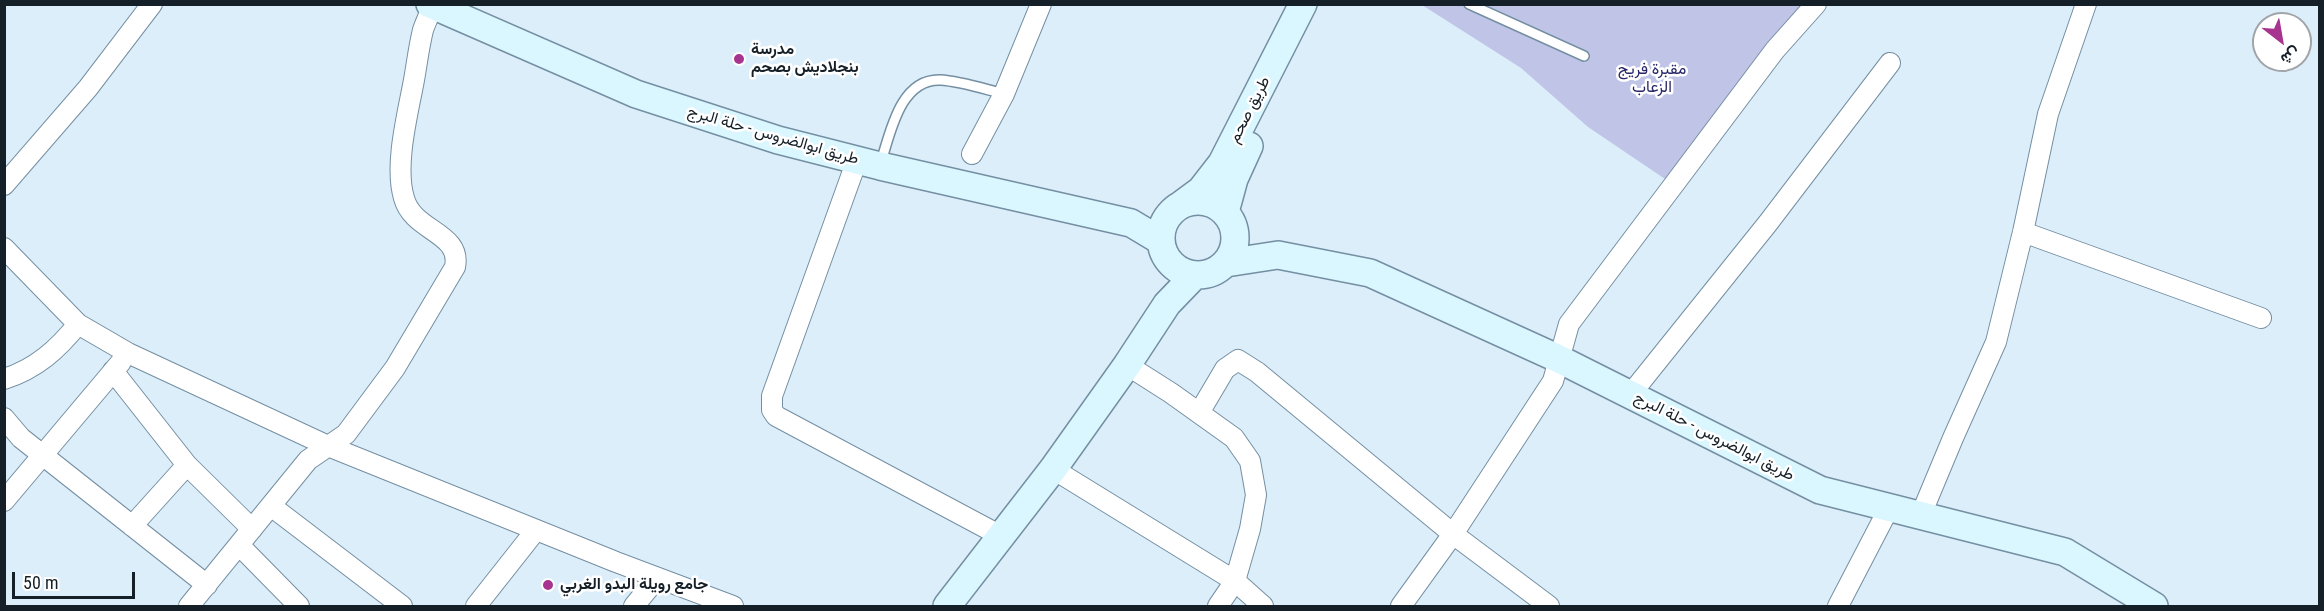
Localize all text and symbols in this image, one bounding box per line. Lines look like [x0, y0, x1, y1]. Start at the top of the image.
north arrow [2252, 12, 2312, 72]
place label: مدرسة بنجلاديش بصحم [751, 40, 859, 78]
text: ش [2277, 43, 2304, 69]
marker: مدرسة بنجلاديش بصحم [732, 52, 746, 66]
park label: مقبرة فريج الزعاب [1618, 60, 1686, 98]
street label: طريق صحم [1225, 74, 1275, 146]
street label: طريق ابوالضروس - حلة البرج [685, 102, 861, 170]
street label: طريق ابوالضروس - حلة البرج [1631, 388, 1797, 486]
scale bar [15, 560, 138, 598]
text: 50 m [23, 572, 58, 593]
place label: جامع رويلة البدو الغربي [560, 575, 708, 595]
marker: جامع رويلة البدو الغربي [541, 578, 555, 592]

